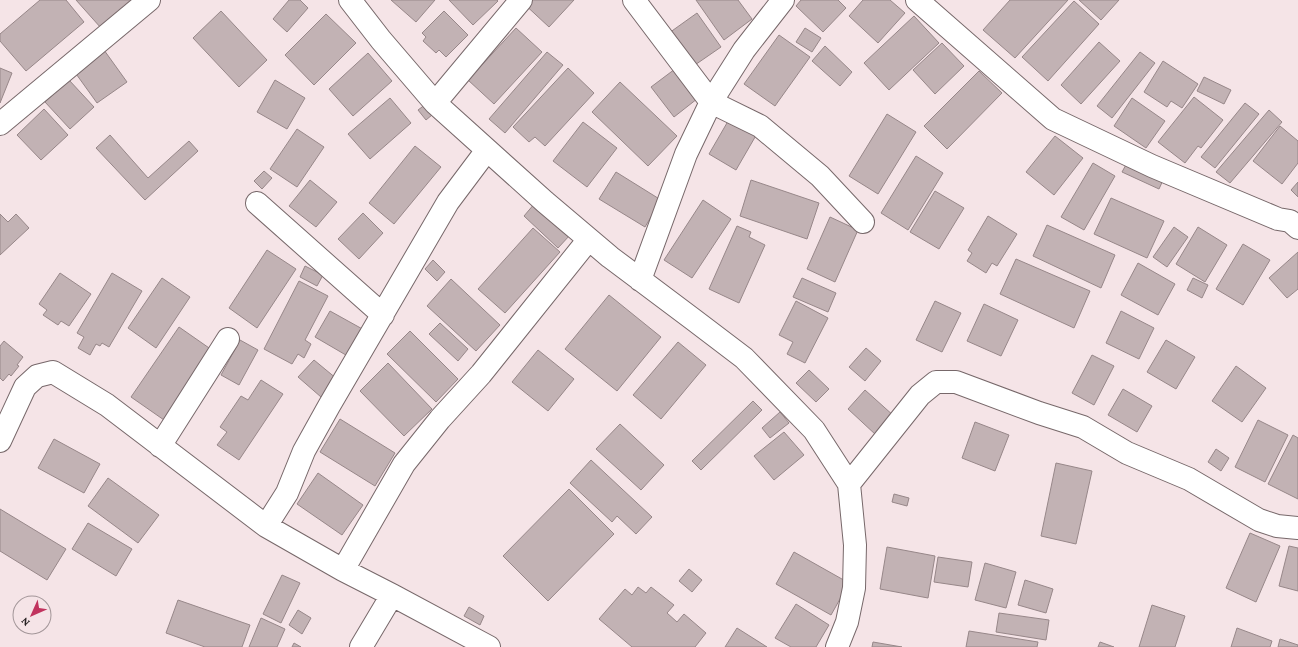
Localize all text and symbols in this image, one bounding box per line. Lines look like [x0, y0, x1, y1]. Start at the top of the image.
north arrow [12, 595, 52, 635]
text: N [18, 615, 32, 629]

